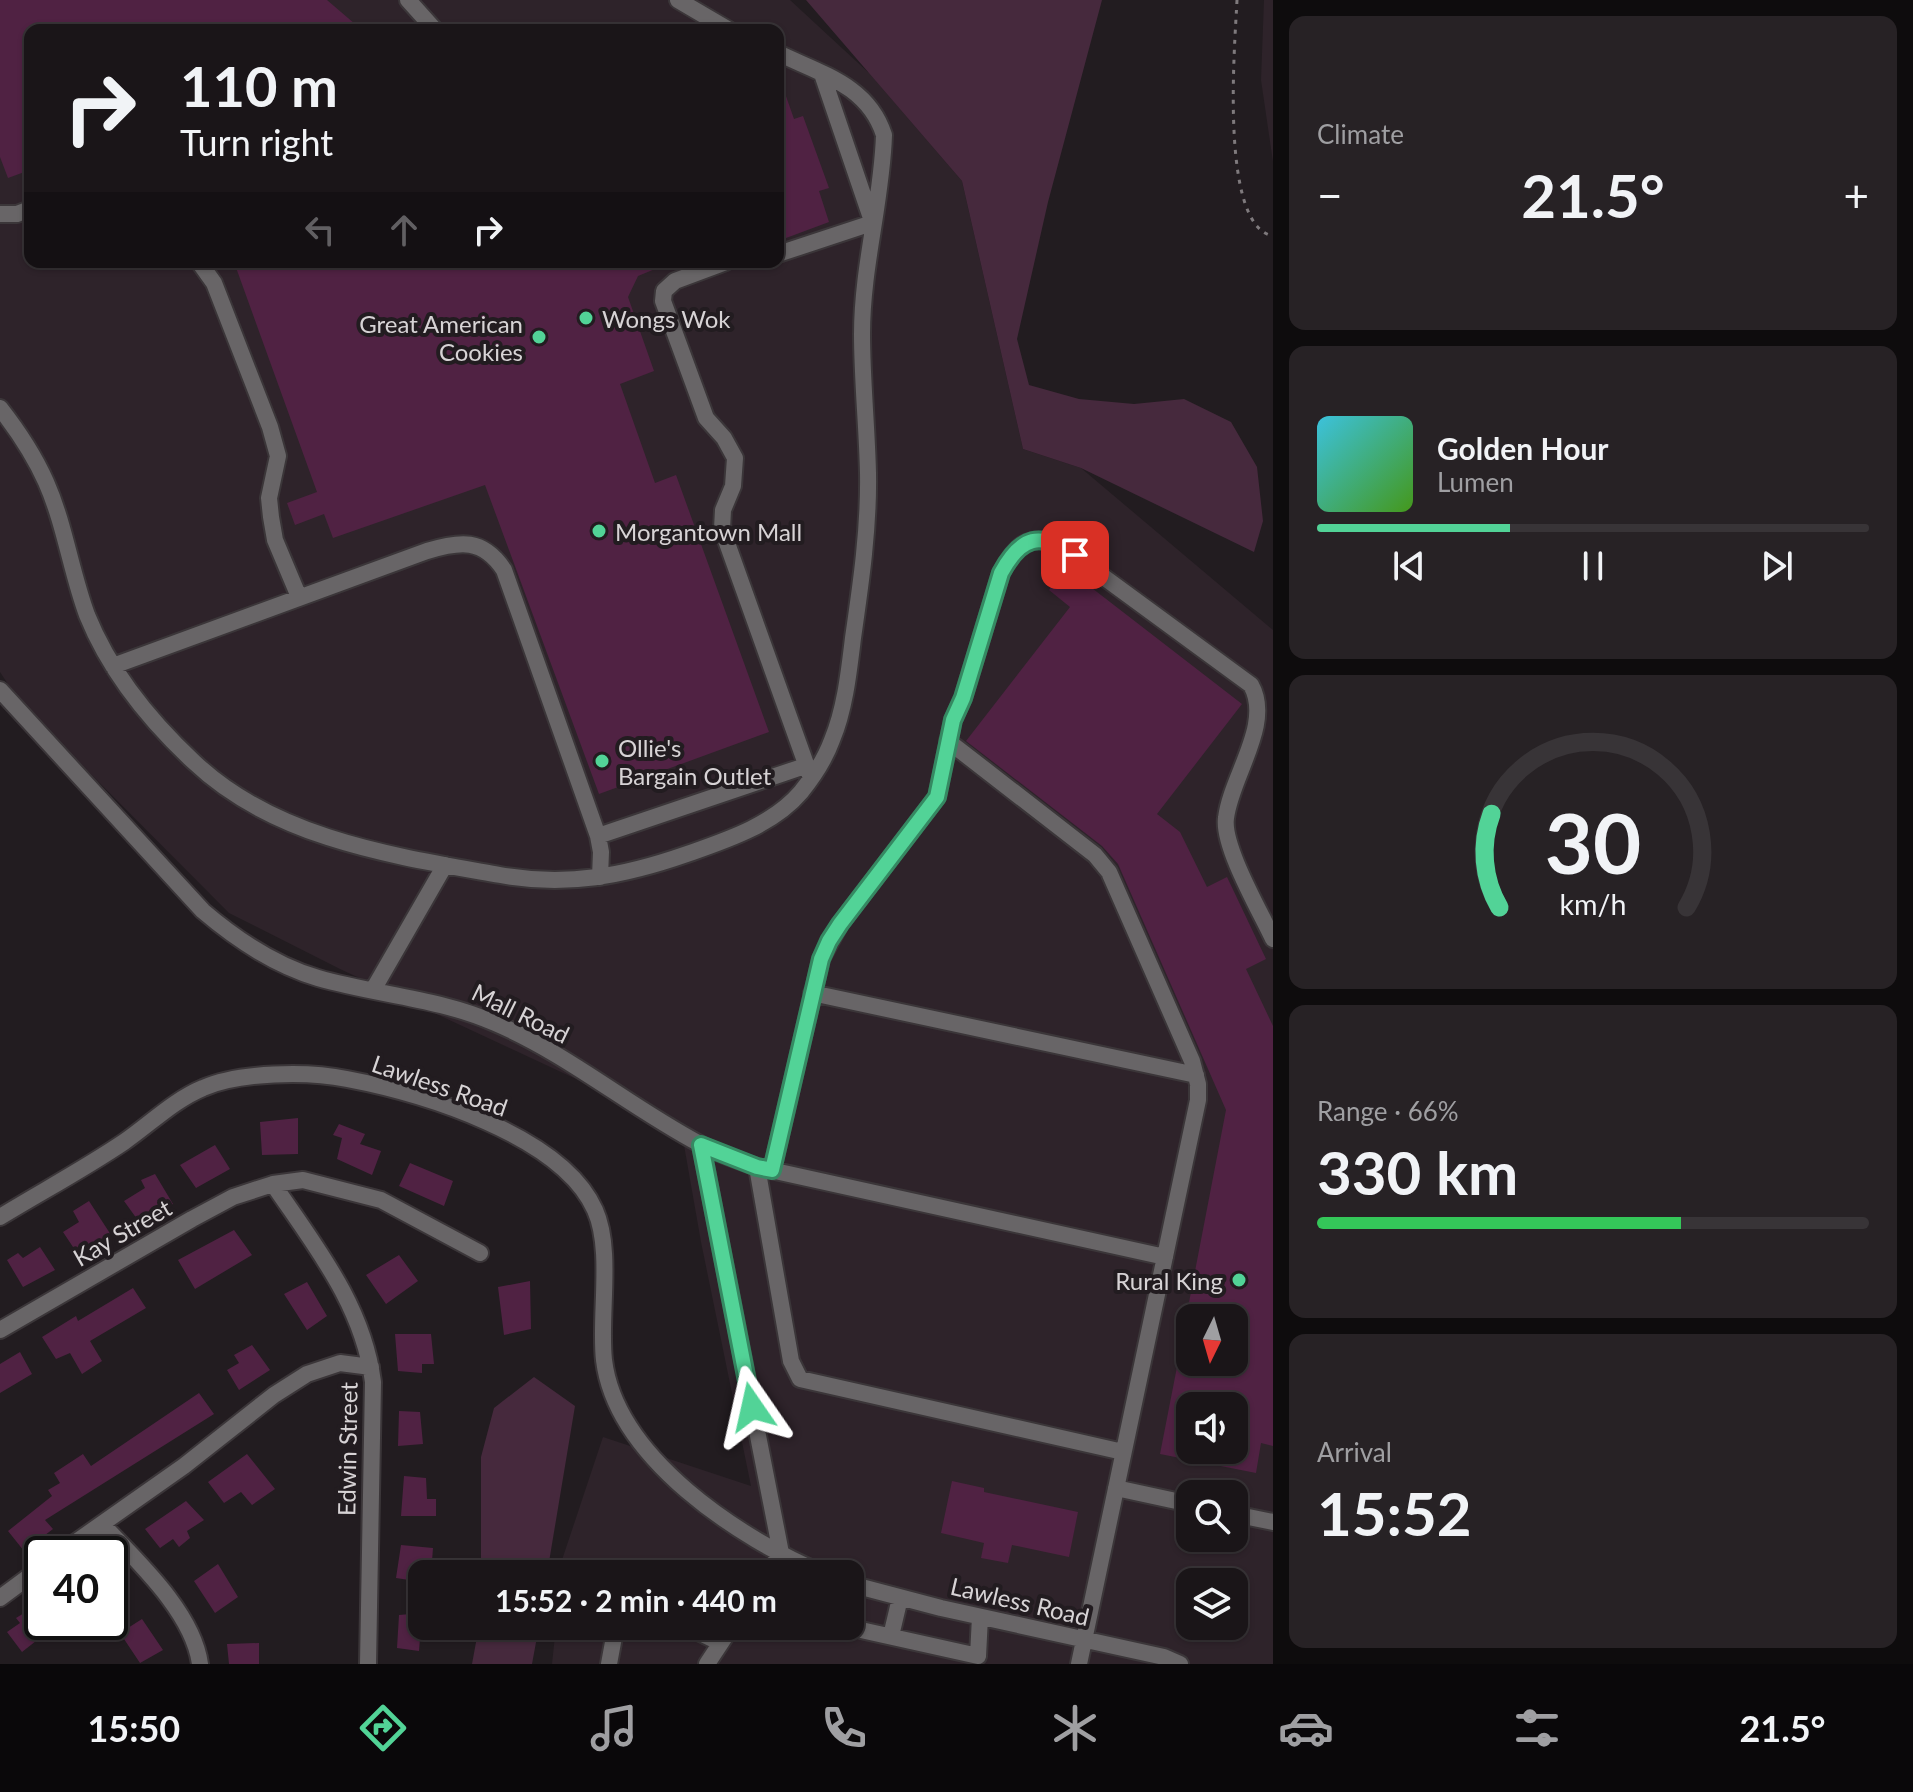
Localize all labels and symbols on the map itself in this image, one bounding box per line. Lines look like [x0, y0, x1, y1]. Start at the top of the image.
place label: Wongs Wok [602, 304, 731, 333]
place label: Great American Cookies [359, 309, 523, 366]
marker: Wongs Wok [577, 309, 595, 327]
marker: Great American Cookies [530, 328, 548, 346]
place label: Morgantown Mall [615, 517, 802, 546]
pin [1041, 521, 1109, 589]
marker: Morgantown Mall [590, 522, 608, 540]
place label: Ollie's Bargain Outlet [618, 733, 772, 790]
marker: Ollie's Bargain Outlet [593, 752, 611, 770]
street label: Mall Road [468, 977, 574, 1049]
street label: Lawless Road [368, 1048, 512, 1122]
street label: Kay Street [68, 1192, 177, 1272]
place label: Rural King [1115, 1266, 1223, 1295]
marker: Rural King [1230, 1271, 1248, 1289]
north arrow [1176, 1304, 1248, 1376]
position arrow [710, 1365, 794, 1449]
street label: Edwin Street [331, 1381, 363, 1516]
speed limit sign: 40 [24, 1536, 128, 1640]
street label: Lawless Road [948, 1571, 1092, 1631]

